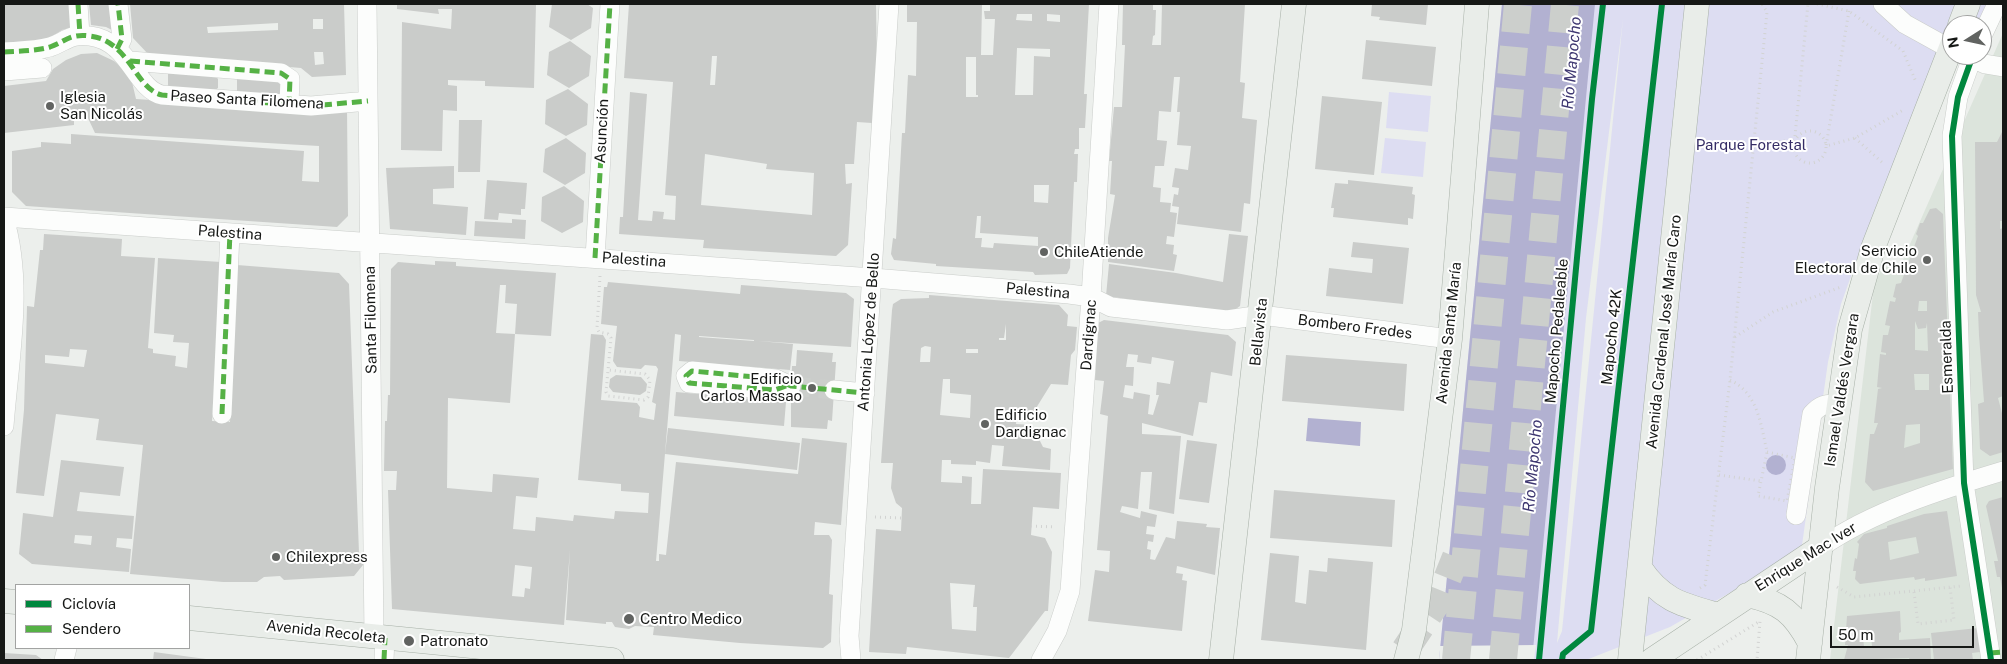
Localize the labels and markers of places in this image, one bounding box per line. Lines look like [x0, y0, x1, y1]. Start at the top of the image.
place label: Iglesia San Nicolás [60, 88, 142, 123]
marker: Iglesia San Nicolás [44, 100, 56, 112]
place label: Servicio Electoral de Chile [1795, 242, 1917, 277]
place label: ChileAtiende [1054, 243, 1143, 261]
marker: ChileAtiende [1038, 246, 1050, 258]
marker: Servicio Electoral de Chile [1921, 254, 1933, 266]
place label: Edificio Carlos Massao [700, 370, 802, 405]
marker: Edificio Carlos Massao [806, 382, 818, 394]
place label: Edificio Dardignac [995, 406, 1067, 441]
marker: Edificio Dardignac [979, 418, 991, 430]
place label: Chilexpress [286, 548, 368, 566]
marker: Chilexpress [270, 551, 282, 563]
place label: Centro Medico [640, 610, 742, 628]
marker: Centro Medico [622, 612, 636, 626]
place label: Patronato [420, 632, 488, 650]
marker: Patronato [402, 634, 416, 648]

